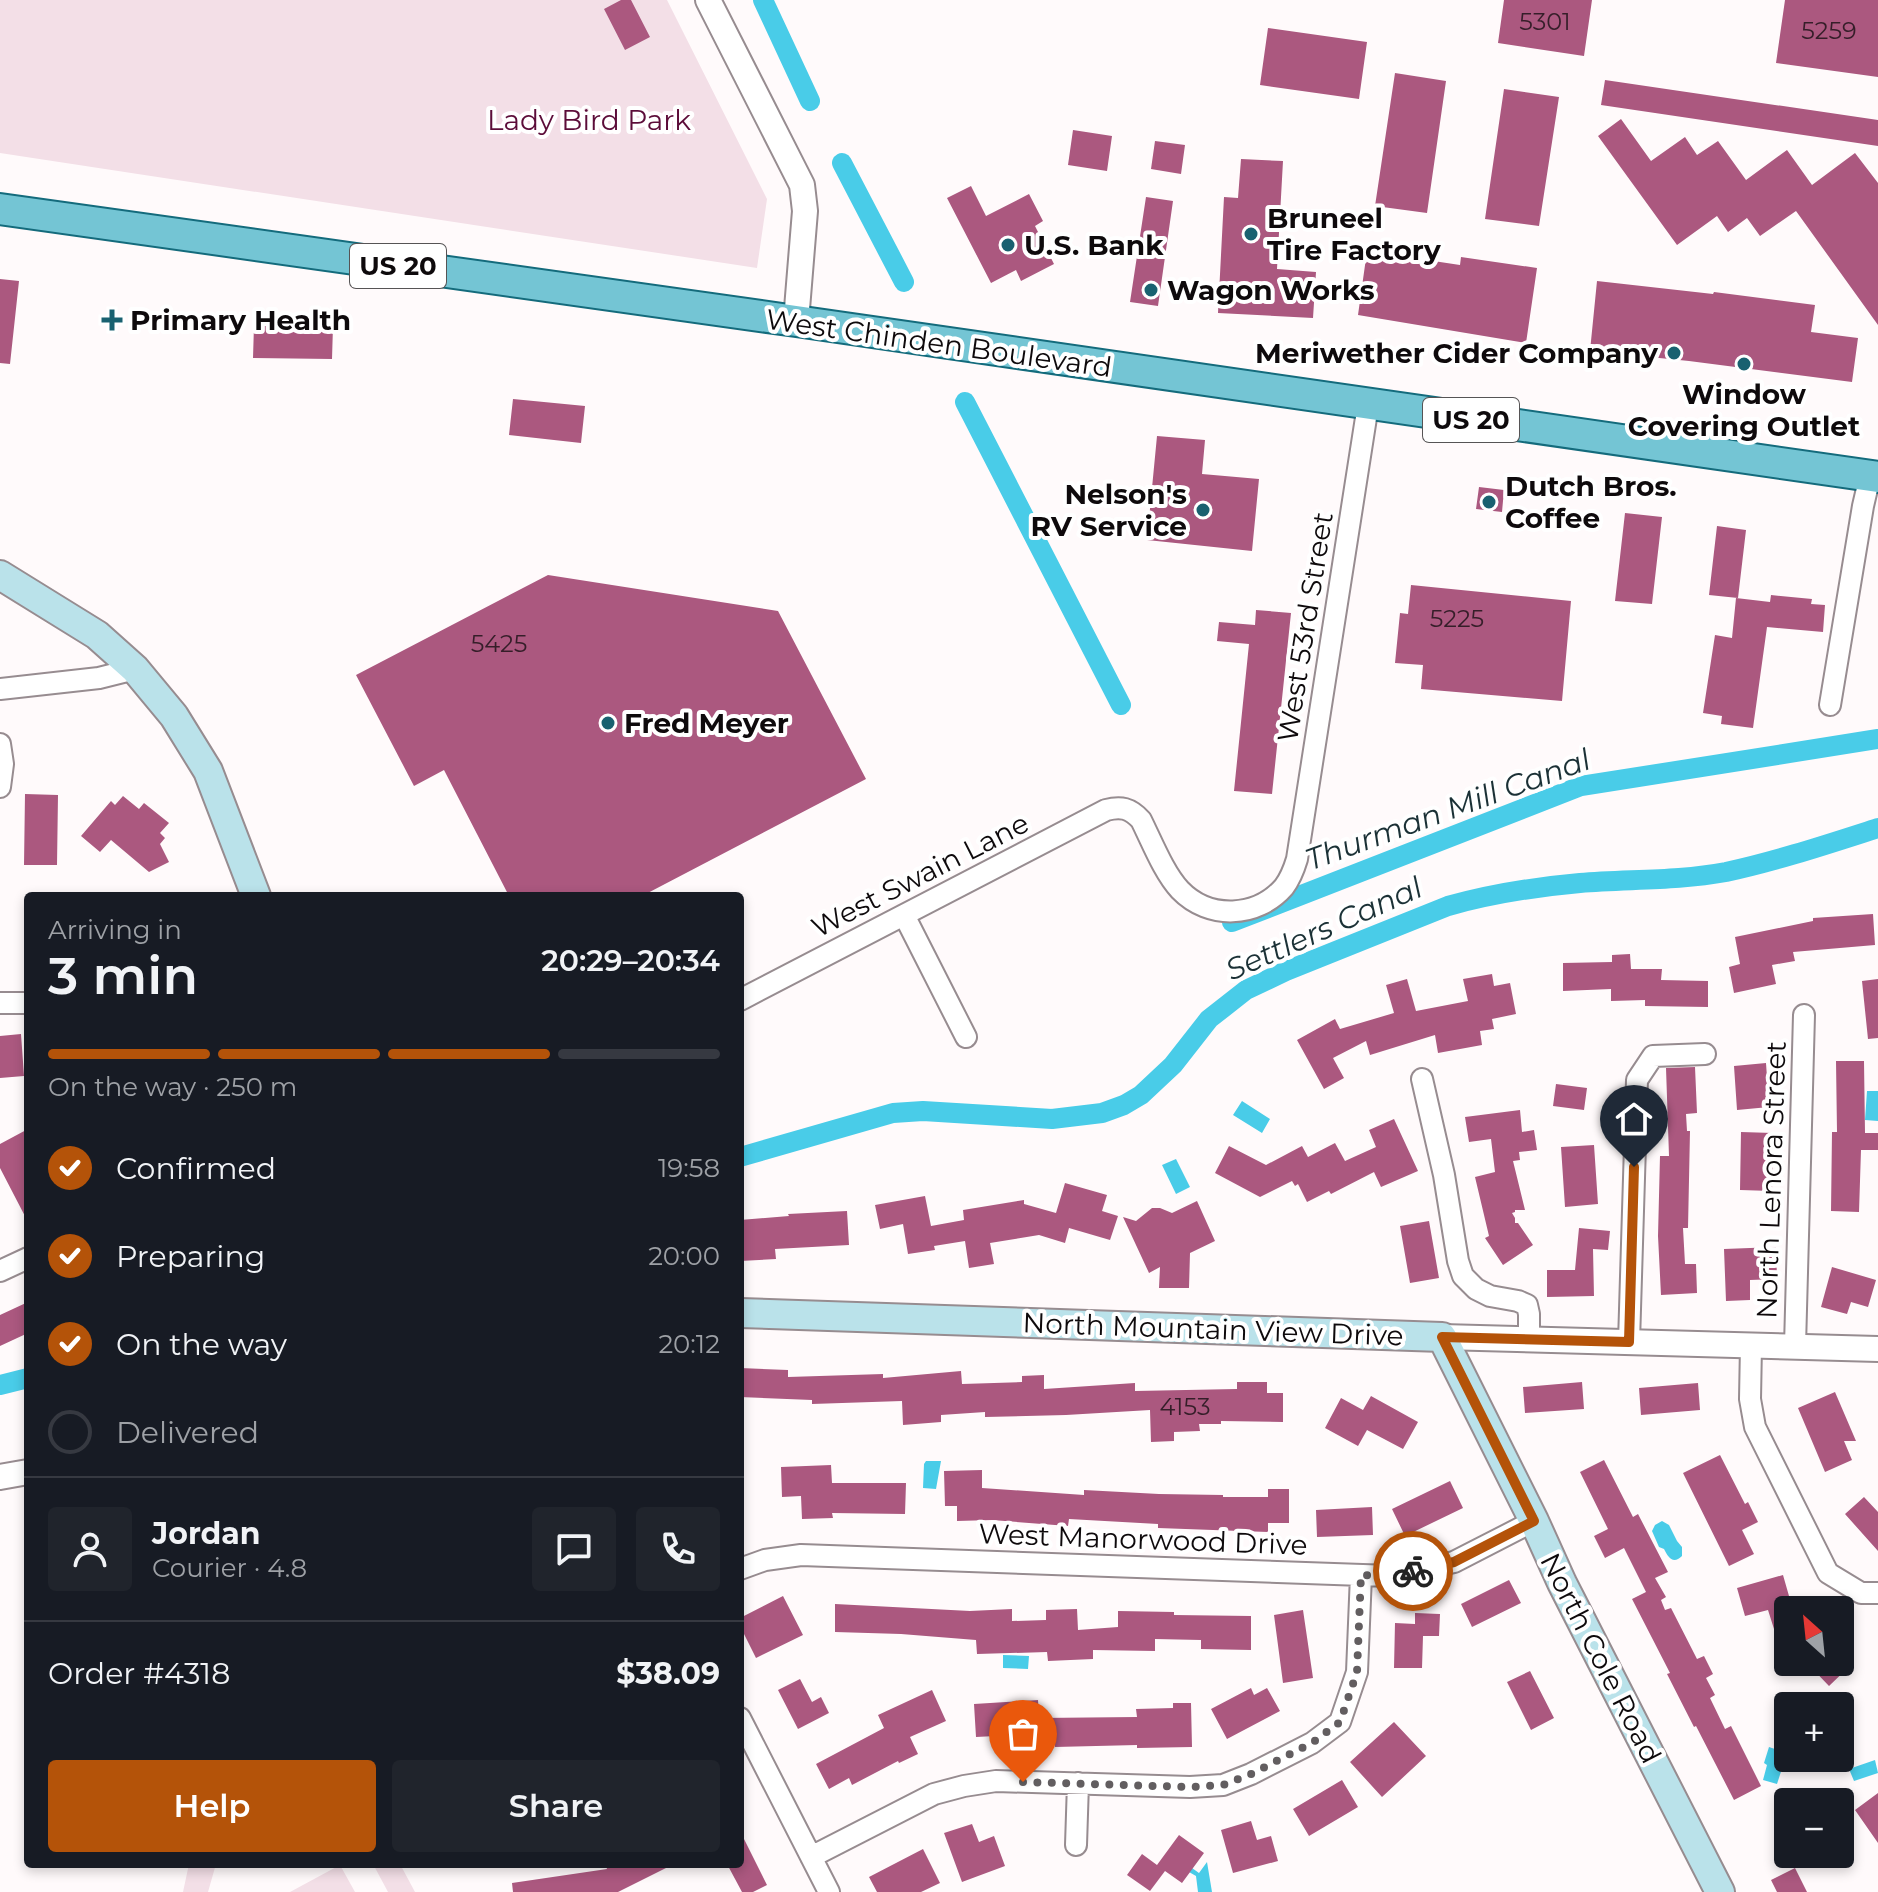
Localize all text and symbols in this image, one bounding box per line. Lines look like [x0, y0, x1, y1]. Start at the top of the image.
house number: 5301 [1519, 7, 1571, 36]
house number: 5259 [1801, 16, 1857, 45]
park label: Lady Bird Park [487, 103, 691, 137]
place label: Bruneel Tire Factory [1267, 201, 1441, 267]
marker: Bruneel Tire Factory [1242, 225, 1260, 243]
place label: U.S. Bank [1024, 228, 1164, 262]
marker: U.S. Bank [999, 236, 1017, 254]
road number: US 20 [350, 244, 446, 288]
place label: Wagon Works [1167, 273, 1375, 307]
marker: Wagon Works [1142, 281, 1160, 299]
street label: West Chinden Boulevard [764, 302, 1114, 384]
place label: Primary Health [130, 303, 351, 337]
marker: Primary Health [101, 309, 123, 331]
place label: Meriwether Cider Company [1255, 336, 1658, 370]
marker: Meriwether Cider Company [1665, 344, 1683, 362]
marker: Window Covering Outlet [1735, 355, 1753, 373]
place label: Window Covering Outlet [1628, 377, 1860, 443]
road number: US 20 [1423, 398, 1519, 442]
place label: Dutch Bros. Coffee [1505, 469, 1677, 535]
place label: Nelson's RV Service [1030, 477, 1187, 543]
marker: Dutch Bros. Coffee [1480, 493, 1498, 511]
marker: Nelson's RV Service [1194, 501, 1212, 519]
street label: West 53rd Street [1270, 510, 1340, 744]
house number: 5225 [1430, 604, 1484, 633]
house number: 5425 [471, 629, 527, 658]
place label: Fred Meyer [624, 706, 789, 740]
marker: Fred Meyer [599, 714, 617, 732]
water label: Thurman Mill Canal [1300, 741, 1595, 878]
street label: West Swain Lane [806, 806, 1034, 944]
water label: Settlers Canal [1220, 869, 1428, 988]
text: Arriving in [48, 914, 182, 946]
text: 20:29–20:34 [541, 942, 720, 979]
text: 3 min [48, 944, 198, 1007]
street label: North Lenora Street [1749, 1041, 1793, 1319]
text: On the way · 250 m [48, 1071, 297, 1103]
pin [1600, 1085, 1668, 1167]
icon: home [1612, 1097, 1656, 1141]
icon: check [48, 1146, 92, 1190]
text: Confirmed [116, 1150, 276, 1187]
text: 19:58 [658, 1152, 720, 1184]
icon: check [48, 1234, 92, 1278]
text: Preparing [116, 1238, 265, 1275]
text: 20:00 [648, 1240, 720, 1272]
street label: North Mountain View Drive [1022, 1305, 1404, 1353]
icon: check [48, 1322, 92, 1366]
text: On the way [116, 1326, 287, 1363]
text: 20:12 [658, 1328, 720, 1360]
house number: 4153 [1160, 1392, 1210, 1421]
text: Delivered [116, 1414, 259, 1451]
button: person [48, 1507, 132, 1591]
button: chat [532, 1507, 616, 1591]
button: phone [636, 1507, 720, 1591]
text: Jordan [152, 1515, 261, 1552]
street label: West Manorwood Drive [978, 1516, 1308, 1562]
courier [1373, 1531, 1453, 1611]
street label: North Cole Road [1533, 1547, 1669, 1769]
icon: bike [1391, 1549, 1435, 1593]
text: Courier · 4.8 [152, 1552, 307, 1584]
north arrow [1774, 1596, 1854, 1676]
map controls [1774, 1596, 1854, 1868]
text: Order #4318 [48, 1655, 230, 1692]
text: $38.09 [616, 1655, 720, 1692]
button: + [1774, 1692, 1854, 1772]
pin [989, 1700, 1057, 1782]
icon: bag [1001, 1712, 1045, 1756]
button: Help [48, 1760, 376, 1852]
button: Share [392, 1760, 720, 1852]
button: − [1774, 1788, 1854, 1868]

